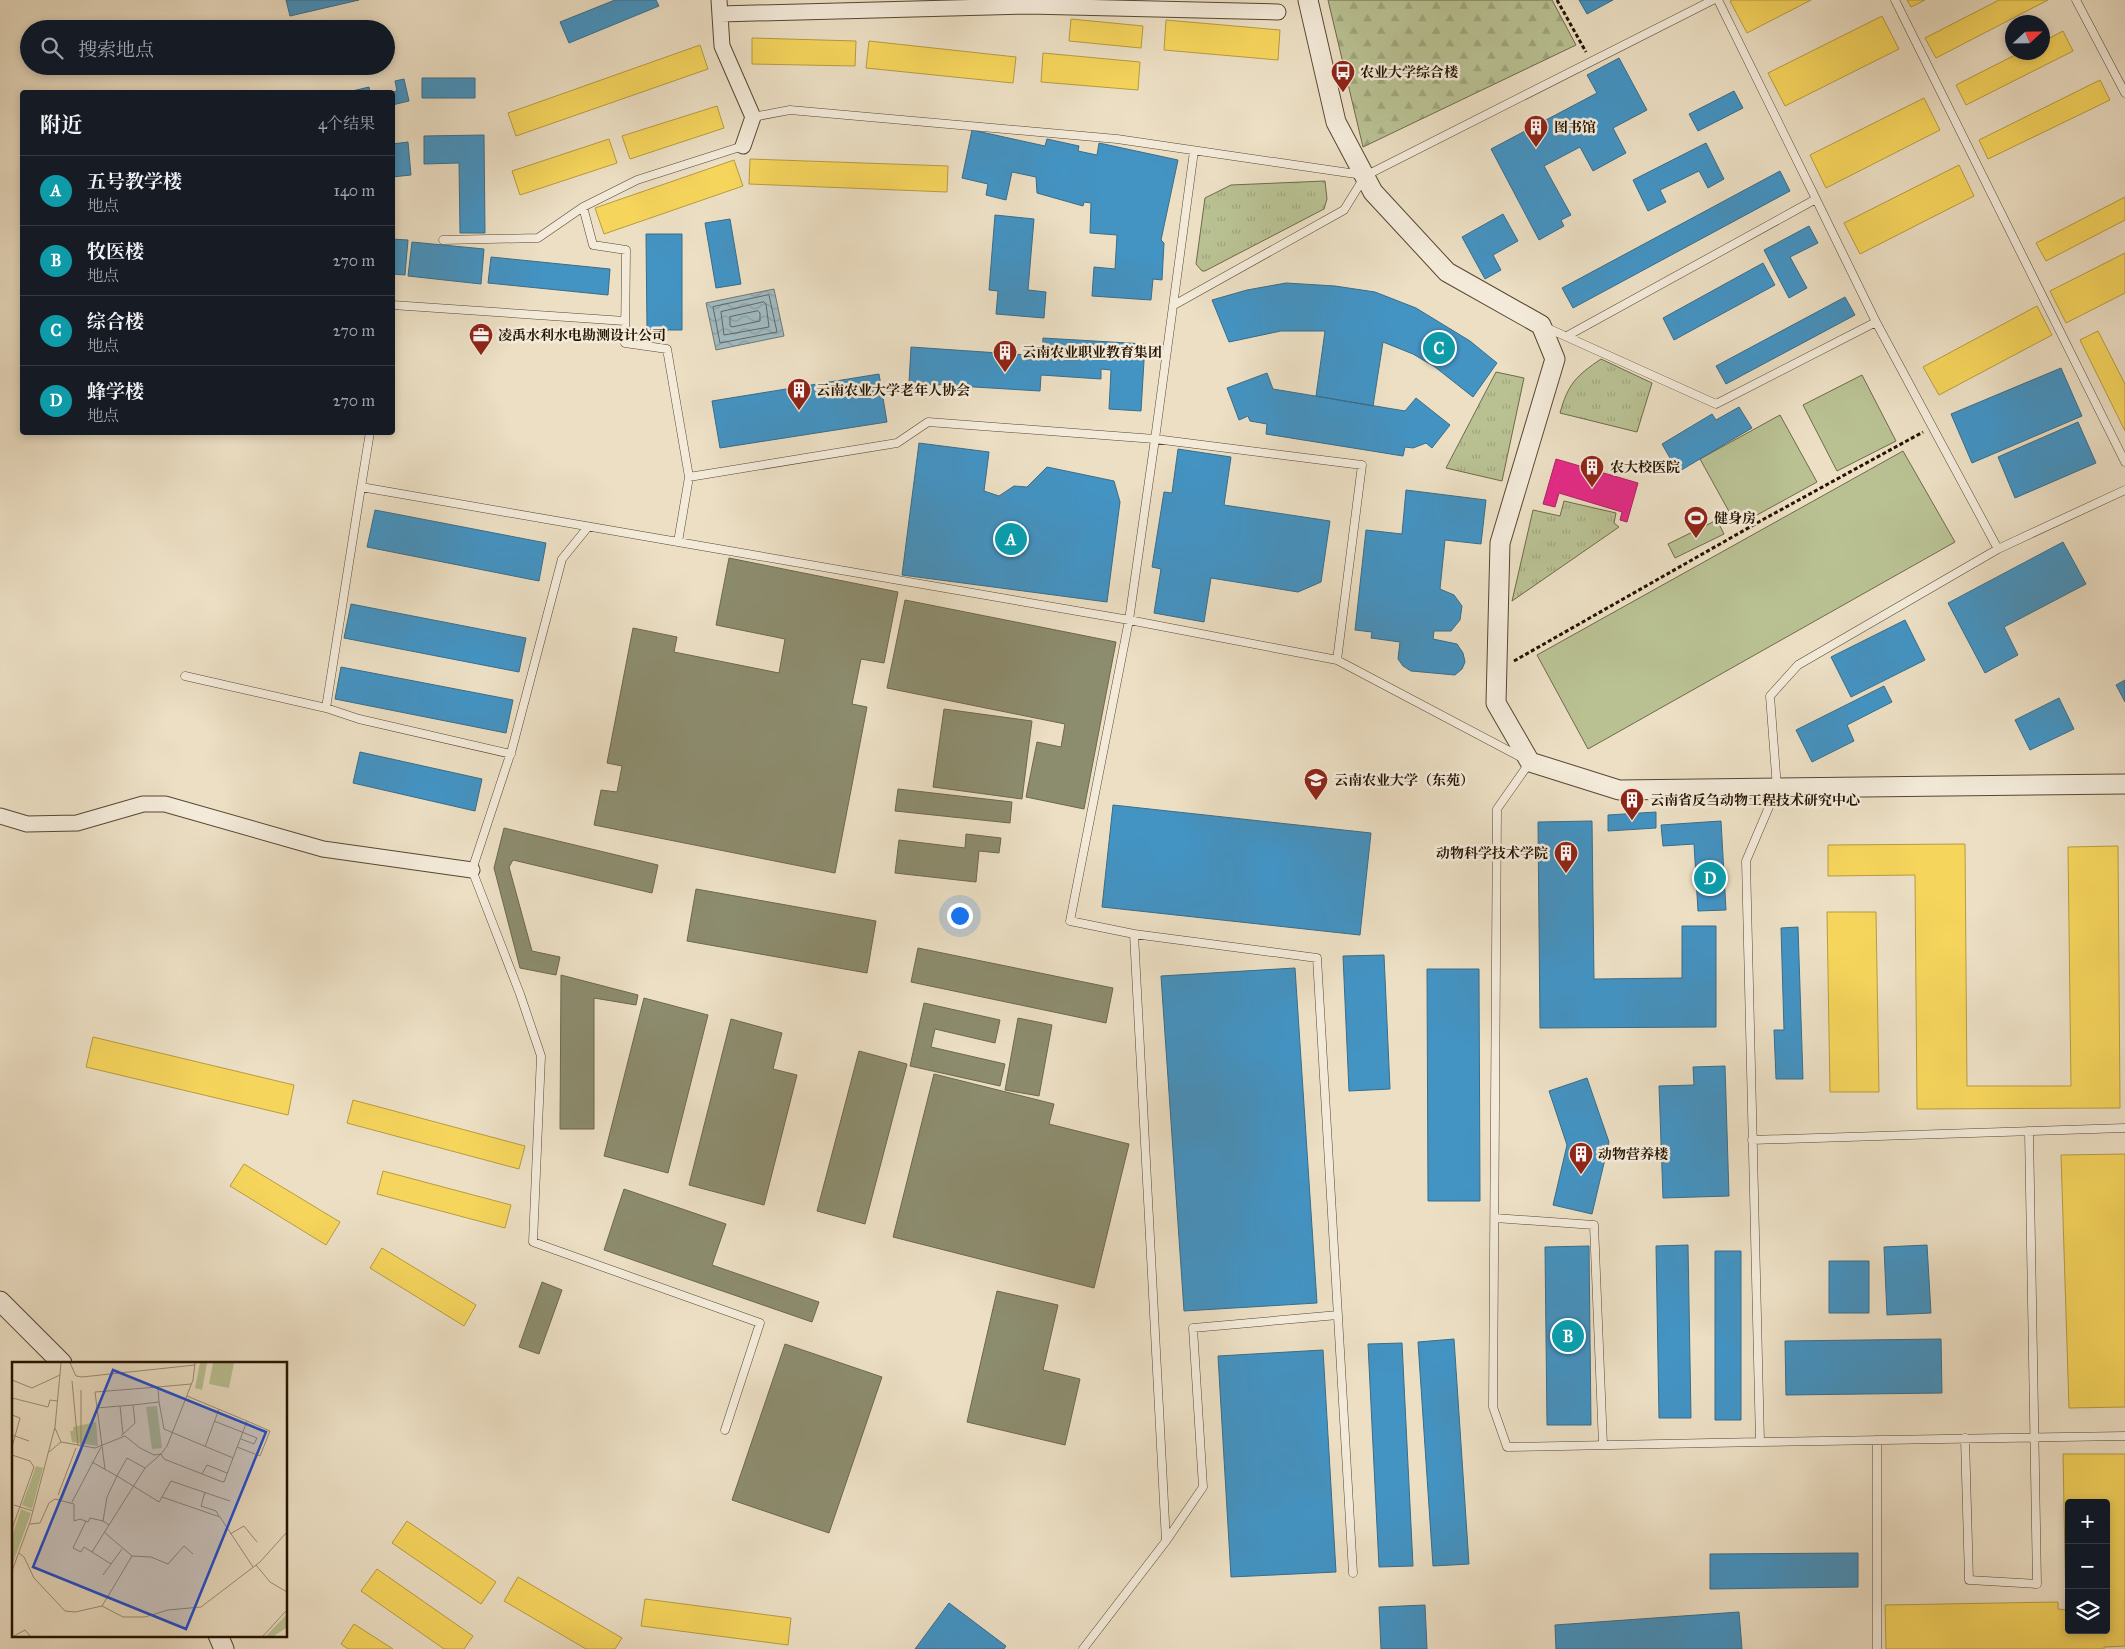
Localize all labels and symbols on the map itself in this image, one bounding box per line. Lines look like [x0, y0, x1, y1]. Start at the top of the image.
north arrow [2005, 15, 2050, 60]
bus stop icon: 农业大学综合楼 [1330, 59, 1356, 93]
place label: 农业大学综合楼 [1360, 64, 1458, 81]
building icon: 图书馆 [1523, 114, 1549, 148]
place label: 图书馆 [1554, 119, 1596, 136]
office icon: 凌禹水利水电勘测设计公司 [468, 322, 494, 356]
place label: 凌禹水利水电勘测设计公司 [498, 327, 666, 344]
pin: C [1423, 329, 1455, 367]
building icon: 云南农业职业教育集团 [992, 339, 1018, 373]
place label: 云南农业职业教育集团 [1022, 344, 1162, 361]
building icon: 云南农业大学老年人协会 [786, 377, 812, 411]
place label: 云南农业大学老年人协会 [816, 382, 970, 399]
building icon: 农大校医院 [1579, 454, 1605, 488]
place label: 农大校医院 [1610, 459, 1680, 476]
sports icon: 健身房 [1683, 505, 1709, 539]
place label: 健身房 [1714, 510, 1756, 527]
pin: A [995, 520, 1027, 558]
school or university icon: 云南农业大学（东苑） [1303, 767, 1329, 801]
place label: 云南农业大学（东苑） [1334, 772, 1474, 789]
building icon: 云南省反刍动物工程技术研究中心 [1619, 787, 1645, 821]
place label: 云南省反刍动物工程技术研究中心 [1650, 792, 1860, 809]
building icon: 动物科学技术学院 [1553, 840, 1579, 874]
place label: 动物科学技术学院 [1436, 845, 1548, 862]
pin: D [1694, 859, 1726, 897]
your location [947, 903, 973, 929]
building icon: 动物营养楼 [1568, 1141, 1594, 1175]
place label: 动物营养楼 [1598, 1146, 1668, 1163]
pin: B [1552, 1317, 1584, 1355]
inset map [12, 1362, 288, 1636]

